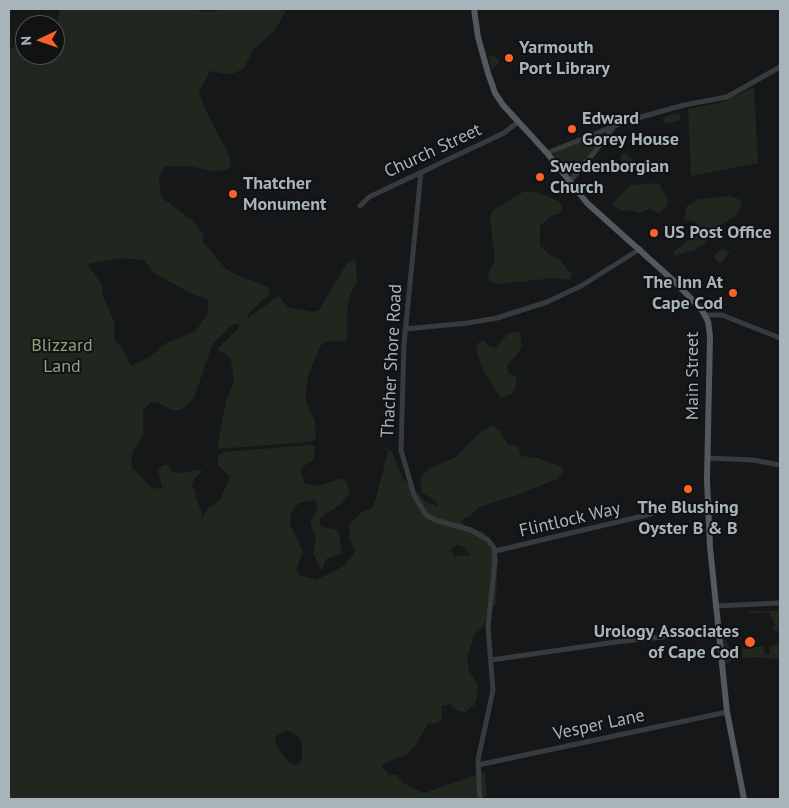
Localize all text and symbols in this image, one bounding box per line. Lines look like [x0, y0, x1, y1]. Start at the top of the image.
north arrow [15, 15, 65, 65]
text: N [17, 36, 35, 46]
place label: Yarmouth Port Library [519, 37, 610, 80]
marker: Yarmouth Port Library [503, 52, 515, 64]
place label: Edward Gorey House [582, 108, 679, 150]
street label: Church Street [381, 119, 485, 183]
marker: Edward Gorey House [566, 123, 578, 135]
place label: Swedenborgian Church [550, 156, 669, 198]
marker: Swedenborgian Church [534, 171, 546, 183]
place label: Thatcher Monument [243, 173, 326, 215]
marker: Thatcher Monument [227, 188, 239, 200]
place label: US Post Office [664, 222, 772, 244]
marker: US Post Office [648, 227, 660, 239]
place label: The Inn At Cape Cod [643, 272, 723, 314]
street label: Thacher Shore Road [377, 284, 407, 438]
marker: The Inn At Cape Cod [727, 287, 739, 299]
street label: Main Street [682, 332, 704, 420]
park label: Blizzard Land [31, 335, 93, 378]
marker: The Blushing Oyster B & B [682, 483, 694, 495]
place label: The Blushing Oyster B & B [637, 497, 739, 540]
street label: Flintlock Way [517, 498, 623, 542]
place label: Urology Associates of Cape Cod [594, 621, 739, 664]
marker: Urology Associates of Cape Cod [743, 635, 757, 649]
street label: Vesper Lane [551, 705, 647, 745]

